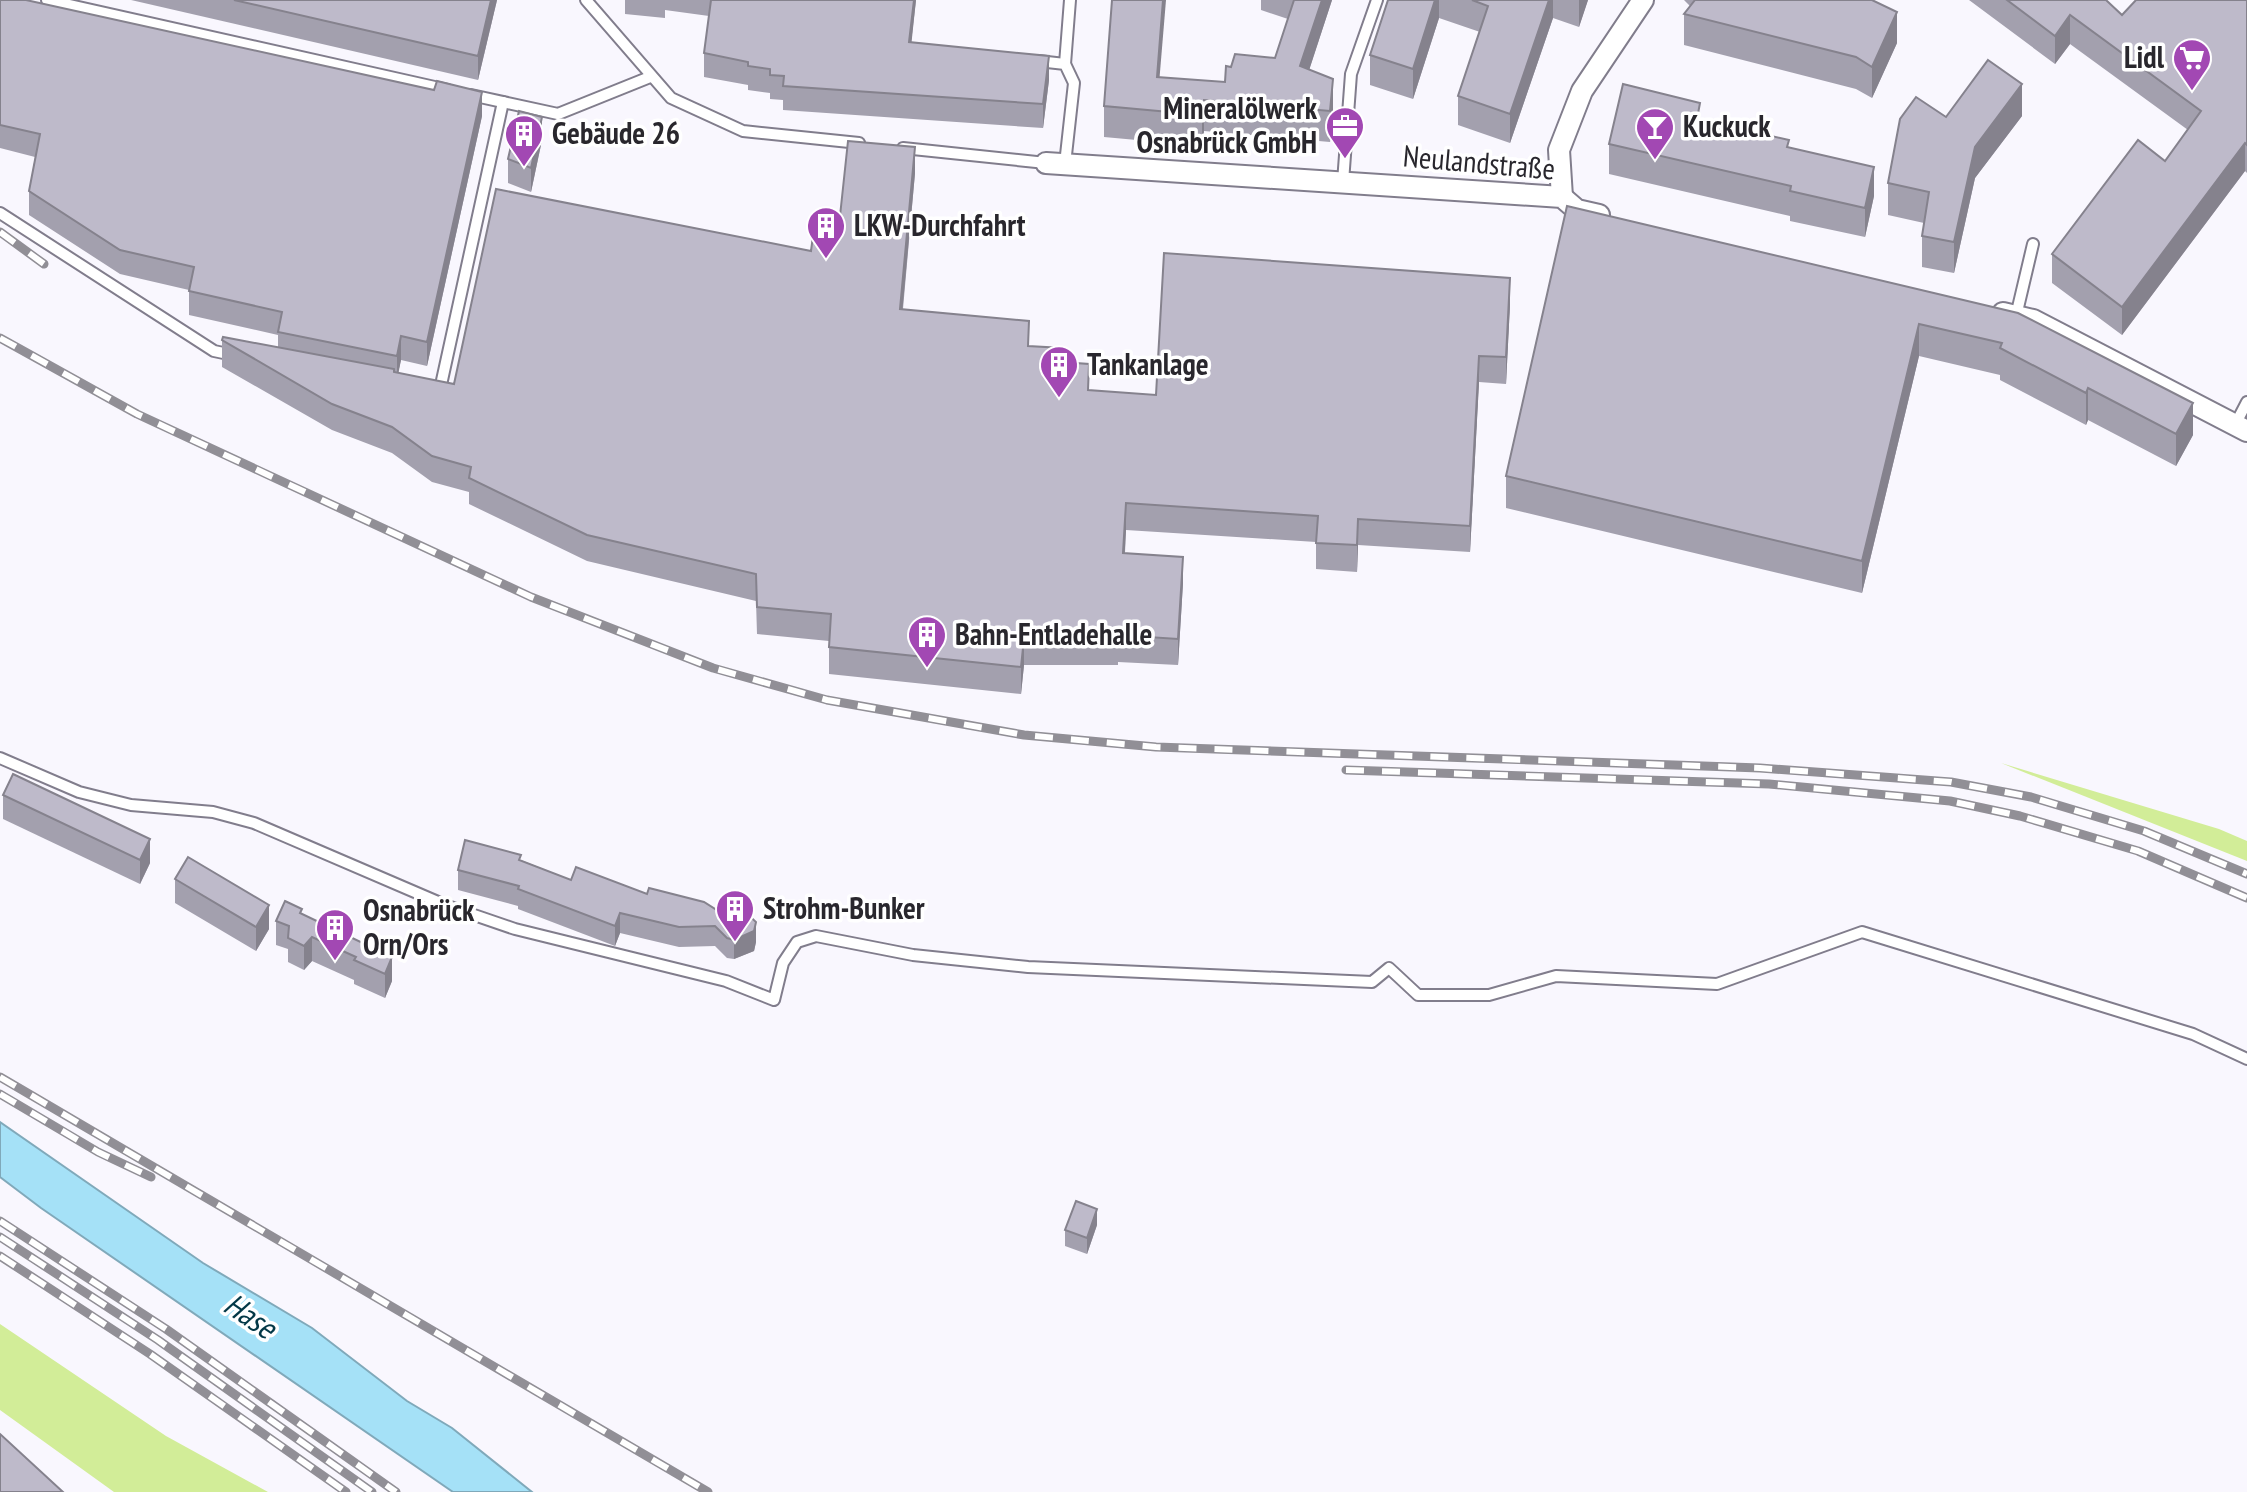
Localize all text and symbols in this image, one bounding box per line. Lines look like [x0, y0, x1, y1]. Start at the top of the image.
place label: Lidl [2124, 37, 2165, 76]
supermarket icon: Lidl [2171, 37, 2213, 92]
place label: Mineralölwerk Osnabrück GmbH [1136, 88, 1318, 161]
office icon: Mineralölwerk Osnabrück GmbH [1324, 105, 1366, 160]
bar icon: Kuckuck [1634, 106, 1676, 161]
place label: Kuckuck [1683, 106, 1771, 145]
building icon: Gebäude 26 [503, 113, 545, 168]
place label: Gebäude 26 [552, 113, 680, 152]
street label: Neulandstraße [1402, 135, 1557, 188]
building icon: LKW-Durchfahrt [805, 205, 847, 260]
place label: LKW-Durchfahrt [854, 205, 1026, 244]
building icon: Tankanlage [1038, 344, 1080, 399]
place label: Tankanlage [1087, 344, 1209, 383]
building icon: Bahn-Entladehalle [906, 614, 948, 669]
place label: Bahn-Entladehalle [955, 614, 1152, 653]
building icon: Strohm-Bunker [714, 888, 756, 943]
place label: Strohm-Bunker [763, 888, 925, 927]
place label: Osnabrück Orn/Ors [363, 890, 475, 963]
building icon: Osnabrück Orn/Ors [314, 907, 356, 962]
water label: Hase [216, 1283, 286, 1349]

